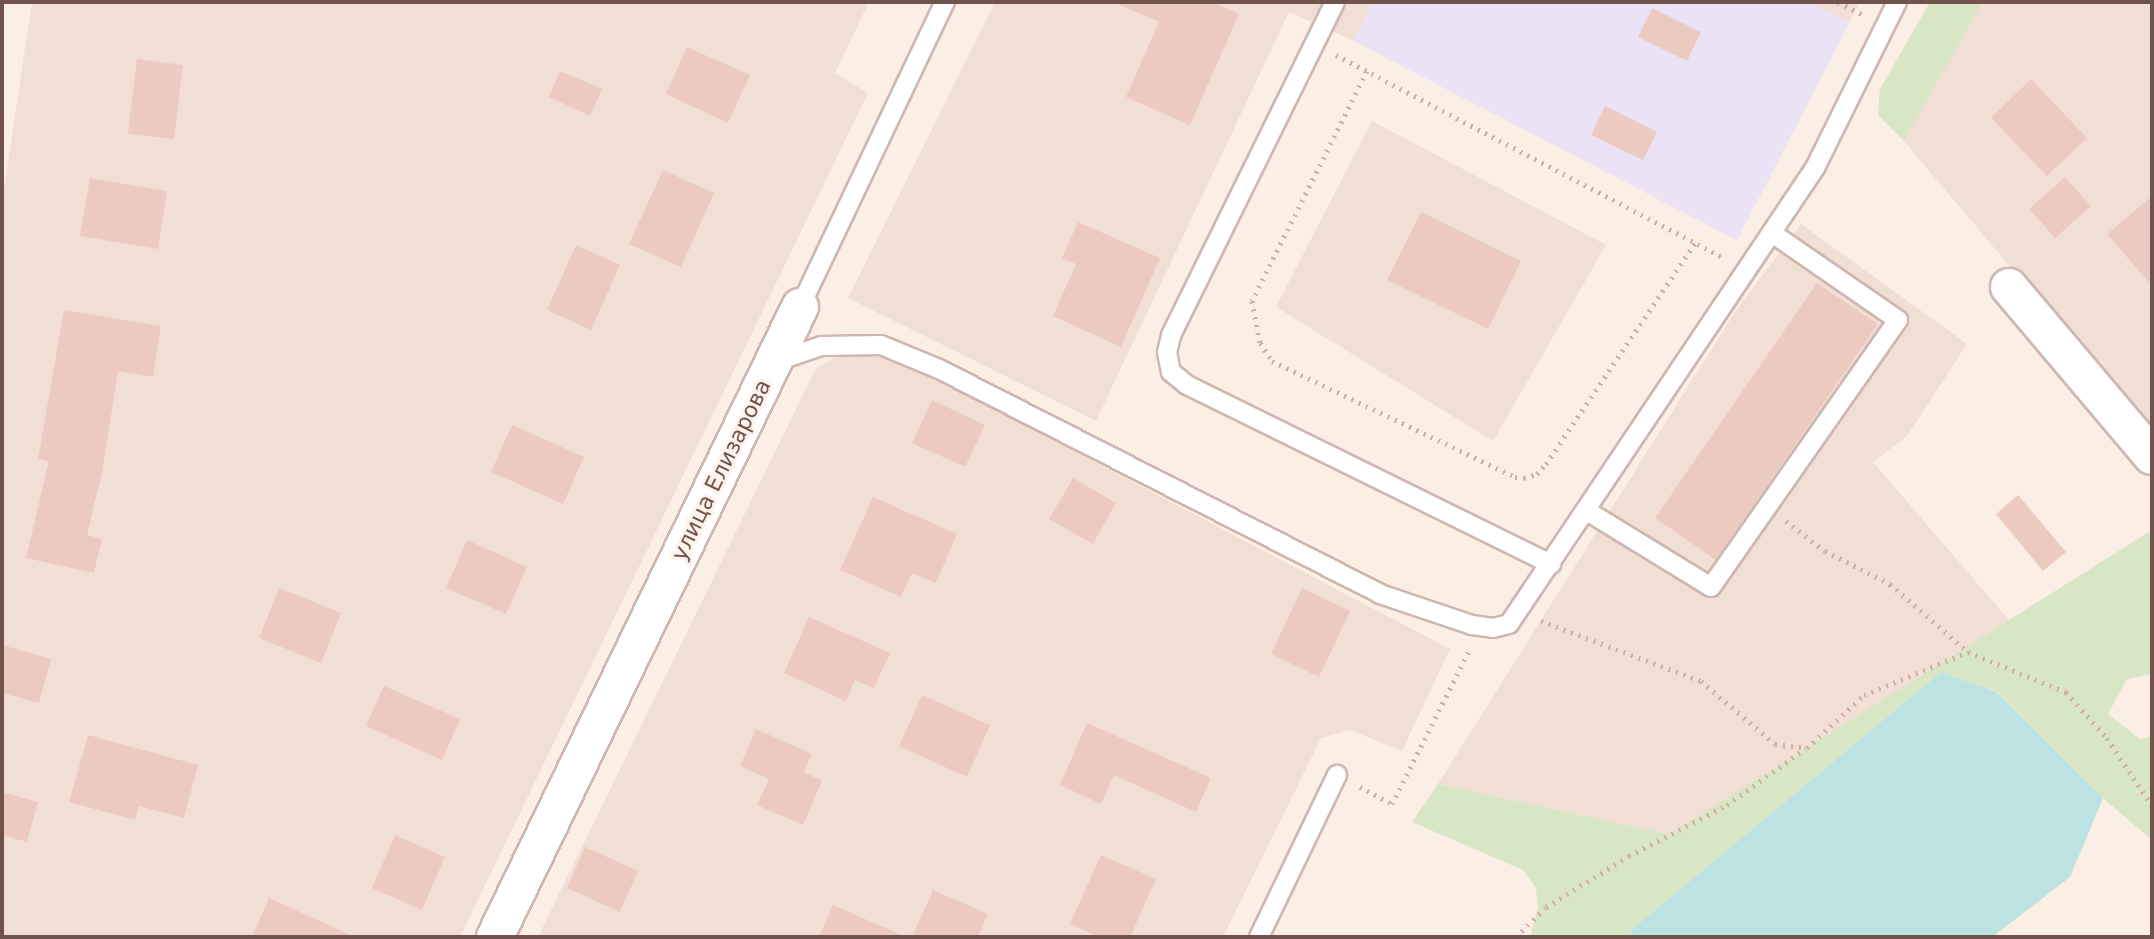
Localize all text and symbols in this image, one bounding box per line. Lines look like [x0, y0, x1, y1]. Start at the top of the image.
street label: улица Елизарова [666, 375, 776, 565]

